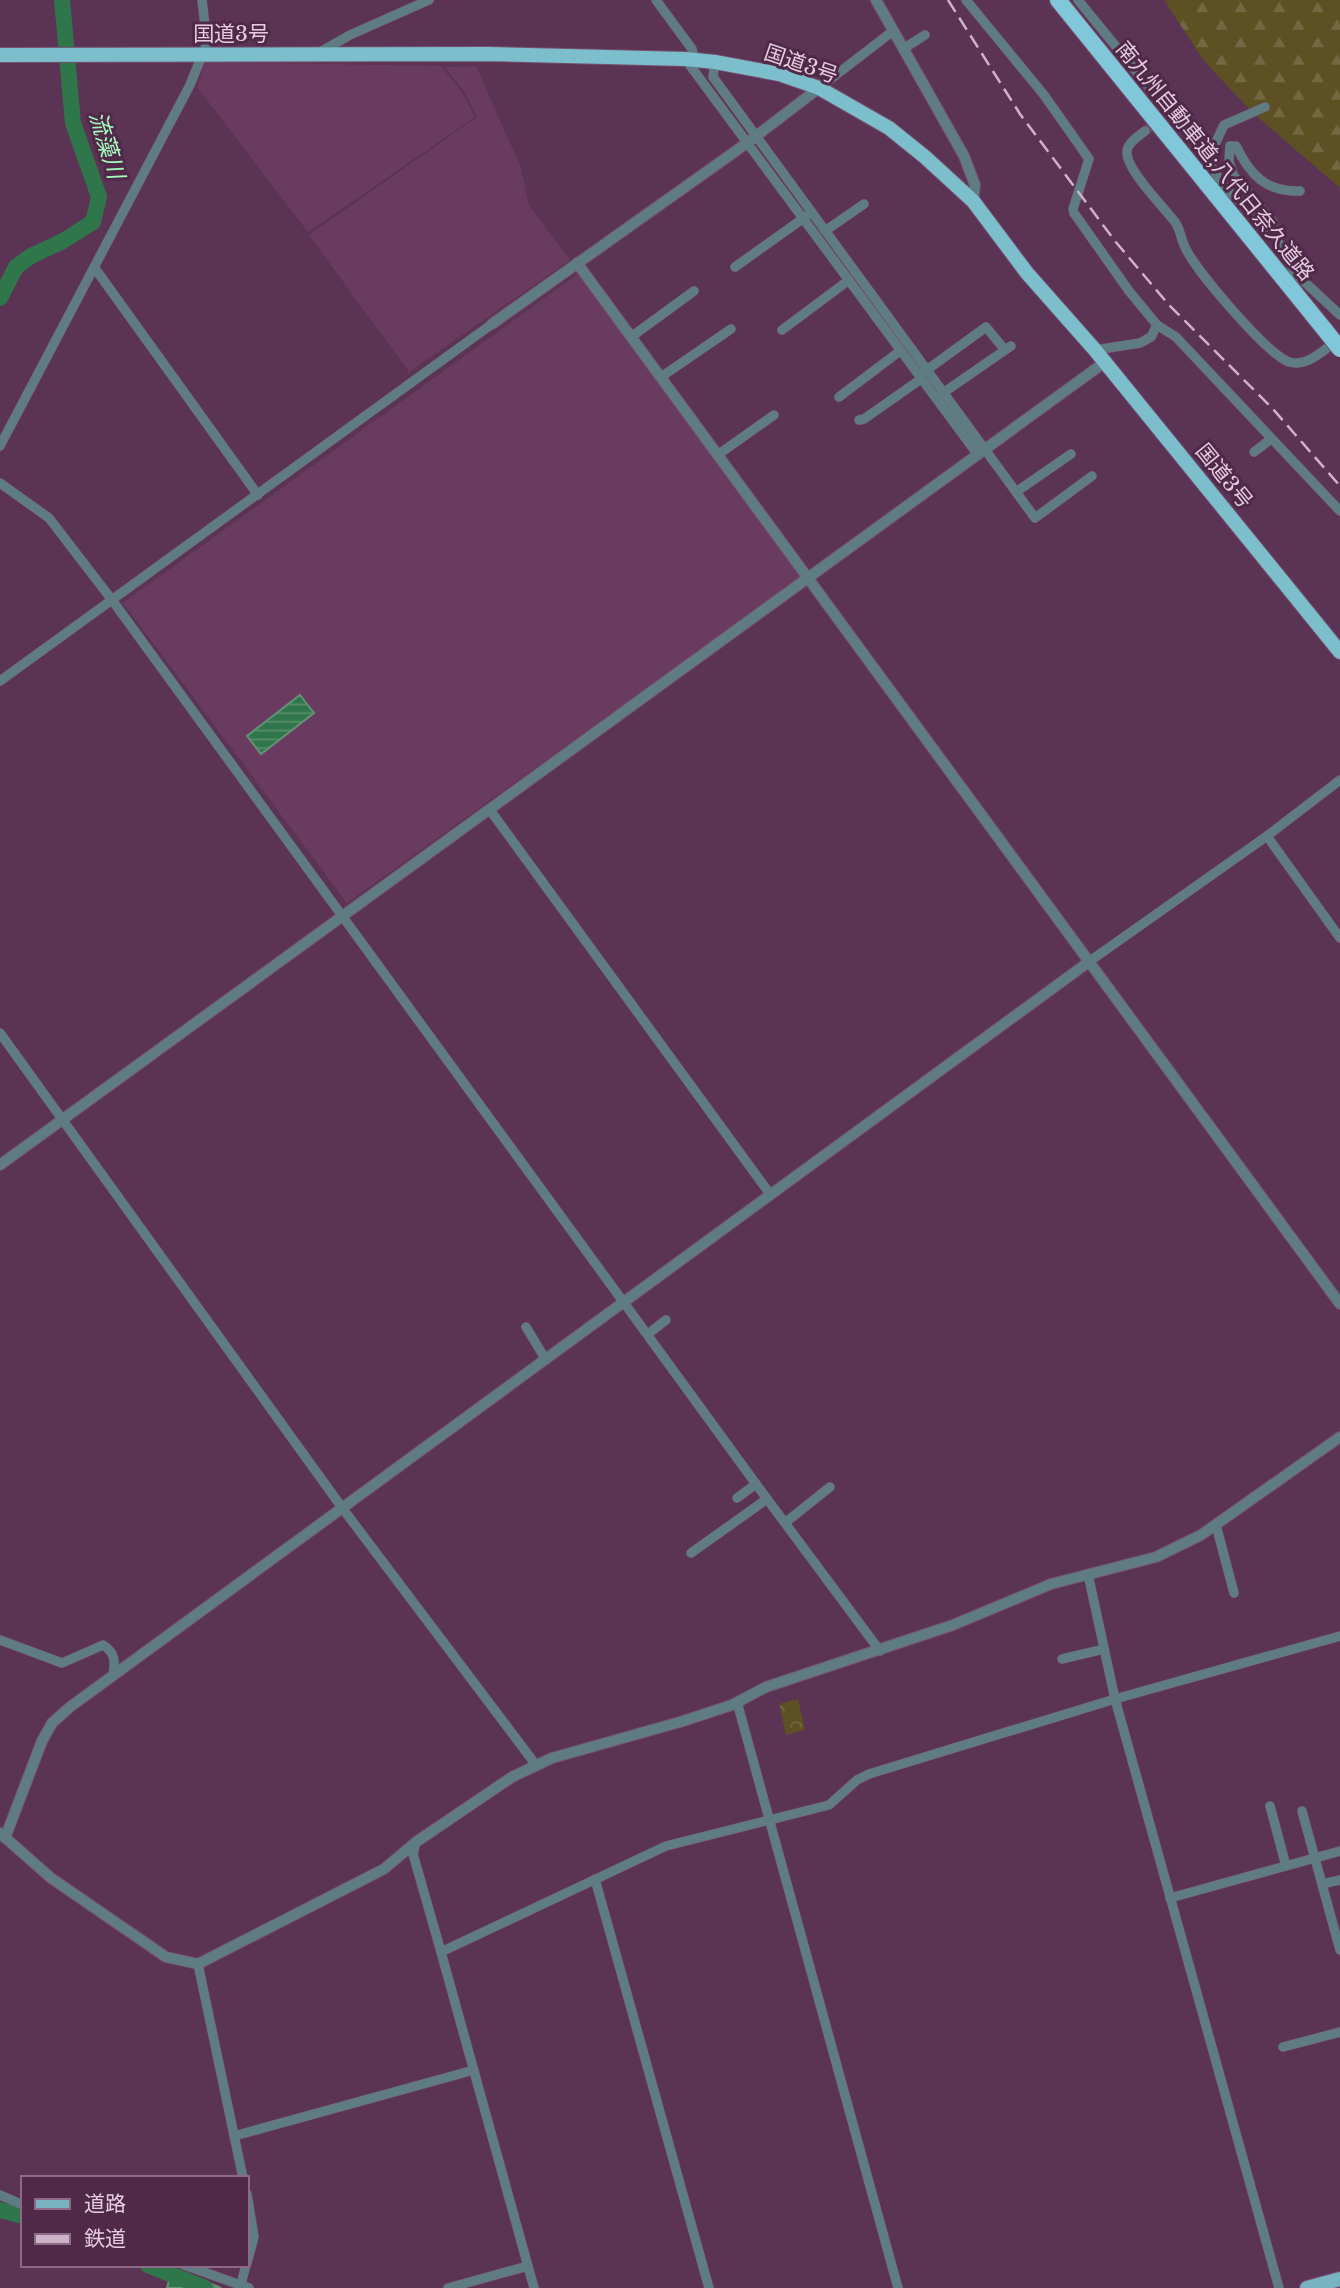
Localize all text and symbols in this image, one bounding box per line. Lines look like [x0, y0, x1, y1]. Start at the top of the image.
street label: 国道3号 [193, 21, 269, 47]
street label: 南九州自動車道;八代日奈久道路 [1110, 36, 1320, 286]
street label: 国道3号 [761, 39, 841, 89]
water label: 流藻川 [84, 108, 131, 185]
street label: 国道3号 [1190, 438, 1258, 514]
legend [21, 2176, 248, 2267]
text: 道路 [84, 2191, 126, 2217]
text: 鉄道 [84, 2226, 126, 2252]

